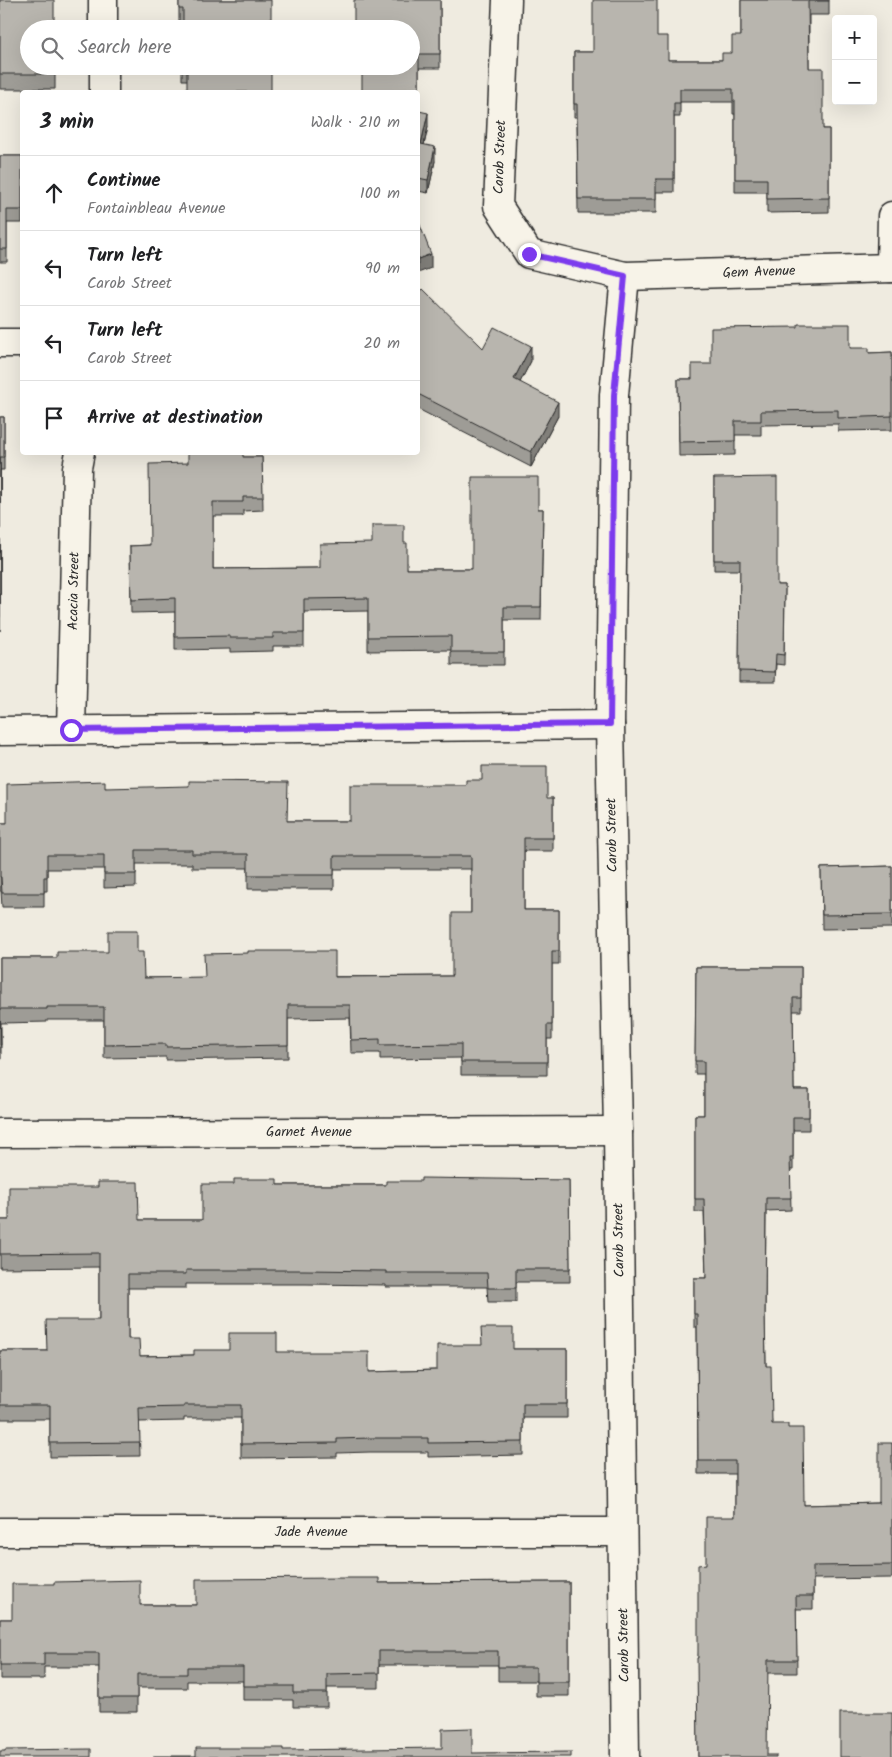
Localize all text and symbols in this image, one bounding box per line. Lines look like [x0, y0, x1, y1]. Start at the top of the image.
map controls [832, 15, 877, 105]
button: + [832, 15, 877, 60]
search box [20, 20, 420, 75]
text: Search here [78, 33, 172, 63]
icon: search [38, 34, 66, 62]
button: − [832, 60, 877, 105]
text: 3 min [40, 106, 94, 139]
text: Walk · 210 m [310, 110, 400, 135]
street label: Carob Street [488, 119, 512, 195]
text: Continue [87, 166, 160, 196]
icon: ahead [40, 179, 68, 207]
text: 100 m [360, 181, 400, 206]
text: Fontainbleau Avenue [87, 196, 225, 221]
text: Turn left [87, 241, 162, 271]
route end [518, 243, 541, 266]
icon: left [40, 254, 68, 282]
text: 90 m [365, 256, 400, 281]
street label: Gem Avenue [722, 260, 796, 284]
text: Carob Street [87, 271, 172, 296]
text: Turn left [87, 316, 162, 346]
icon: left [40, 329, 68, 357]
text: 20 m [364, 331, 400, 356]
text: Carob Street [87, 346, 172, 371]
text: Arrive at destination [87, 403, 263, 433]
icon: arrive [40, 404, 68, 432]
street label: Acacia Street [62, 551, 86, 630]
route start [60, 719, 83, 742]
street label: Carob Street [600, 797, 624, 872]
street label: Garnet Avenue [266, 1121, 353, 1143]
street label: Carob Street [607, 1202, 631, 1277]
street label: Jade Avenue [274, 1521, 348, 1543]
street label: Carob Street [612, 1607, 636, 1682]

